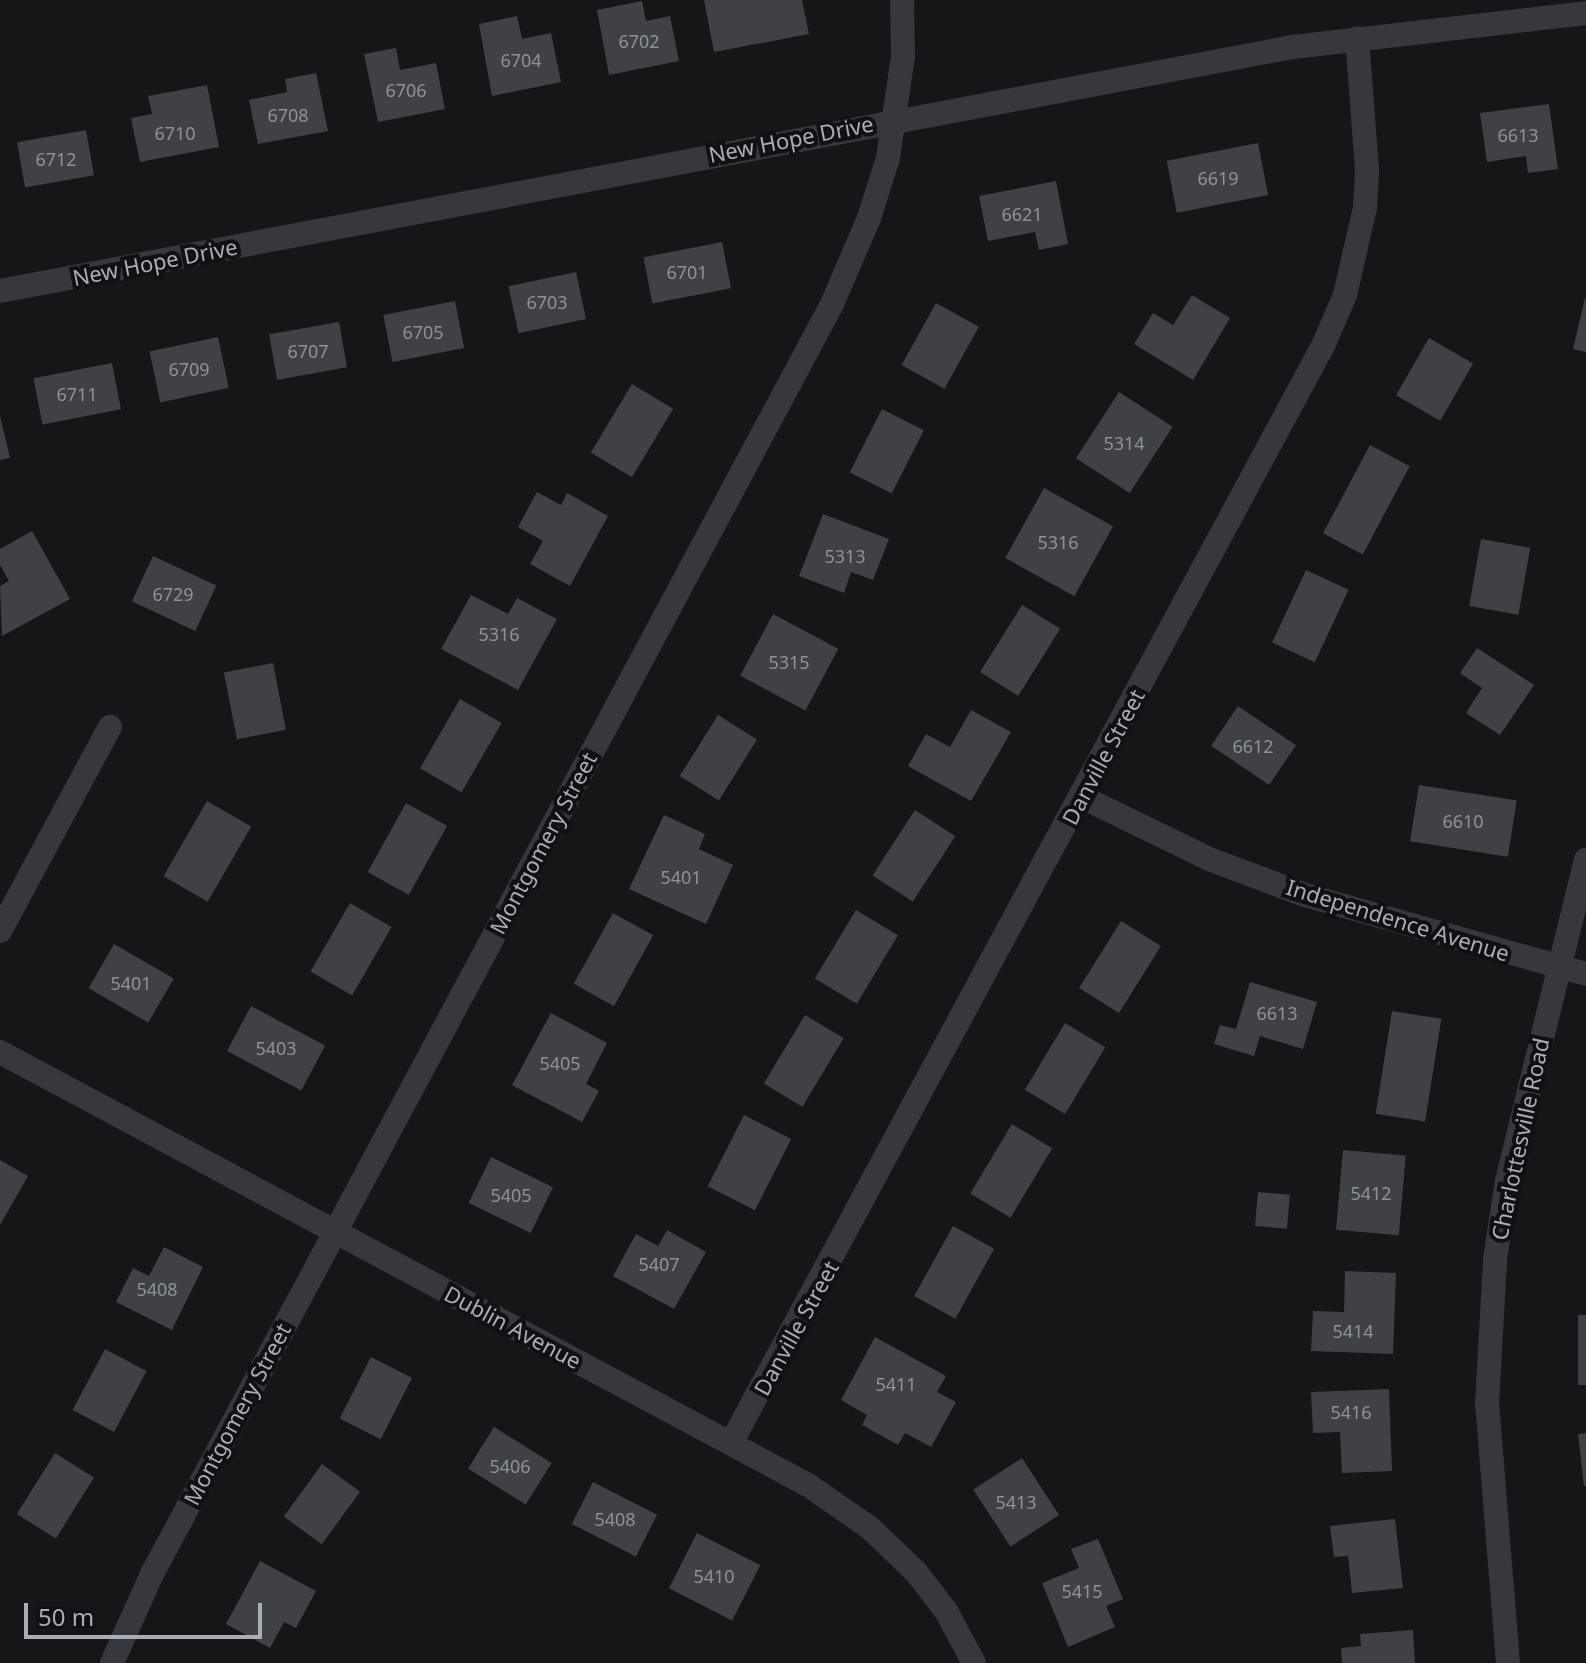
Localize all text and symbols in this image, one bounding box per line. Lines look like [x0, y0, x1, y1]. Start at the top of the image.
house number: 6702 [618, 30, 660, 52]
house number: 6704 [500, 49, 542, 71]
house number: 6706 [385, 79, 427, 101]
house number: 6708 [267, 104, 309, 126]
street label: New Hope Drive [706, 110, 876, 168]
house number: 6710 [154, 122, 196, 144]
house number: 6613 [1497, 124, 1539, 146]
house number: 6712 [35, 148, 77, 170]
house number: 6619 [1197, 167, 1239, 189]
house number: 6621 [1001, 203, 1043, 225]
street label: New Hope Drive [70, 233, 240, 291]
house number: 6701 [666, 261, 708, 283]
house number: 6703 [526, 291, 568, 313]
house number: 6705 [402, 321, 444, 343]
house number: 6707 [287, 340, 329, 362]
house number: 6709 [168, 358, 210, 380]
house number: 6711 [56, 383, 98, 405]
house number: 5314 [1103, 432, 1145, 454]
house number: 5316 [1037, 531, 1079, 553]
house number: 5313 [824, 545, 866, 567]
house number: 6729 [152, 583, 194, 605]
house number: 5316 [478, 623, 520, 645]
house number: 5315 [768, 651, 810, 673]
street label: Danville Street [1056, 685, 1150, 829]
house number: 6612 [1232, 735, 1274, 757]
street label: Montgomery Street [484, 748, 602, 938]
house number: 6610 [1442, 810, 1484, 832]
house number: 5401 [660, 866, 702, 888]
street label: Independence Avenue [1283, 873, 1513, 967]
house number: 5401 [110, 972, 152, 994]
house number: 6613 [1256, 1002, 1298, 1024]
street label: Charlottesville Road [1486, 1036, 1554, 1242]
house number: 5403 [255, 1037, 297, 1059]
house number: 5405 [539, 1052, 581, 1074]
house number: 5412 [1350, 1182, 1392, 1204]
house number: 5405 [490, 1184, 532, 1206]
house number: 5407 [638, 1253, 680, 1275]
street label: Danville Street [748, 1256, 844, 1400]
house number: 5408 [136, 1278, 178, 1300]
street label: Dublin Avenue [440, 1280, 586, 1374]
street label: Montgomery Street [178, 1319, 296, 1509]
house number: 5414 [1332, 1320, 1374, 1342]
house number: 5411 [875, 1373, 917, 1395]
house number: 5416 [1330, 1401, 1372, 1423]
house number: 5406 [489, 1455, 531, 1477]
house number: 5413 [995, 1491, 1037, 1513]
house number: 5408 [594, 1508, 636, 1530]
house number: 5410 [693, 1565, 735, 1587]
house number: 5415 [1061, 1580, 1103, 1602]
scale bar [28, 1587, 266, 1637]
text: 50 m [38, 1600, 94, 1633]

